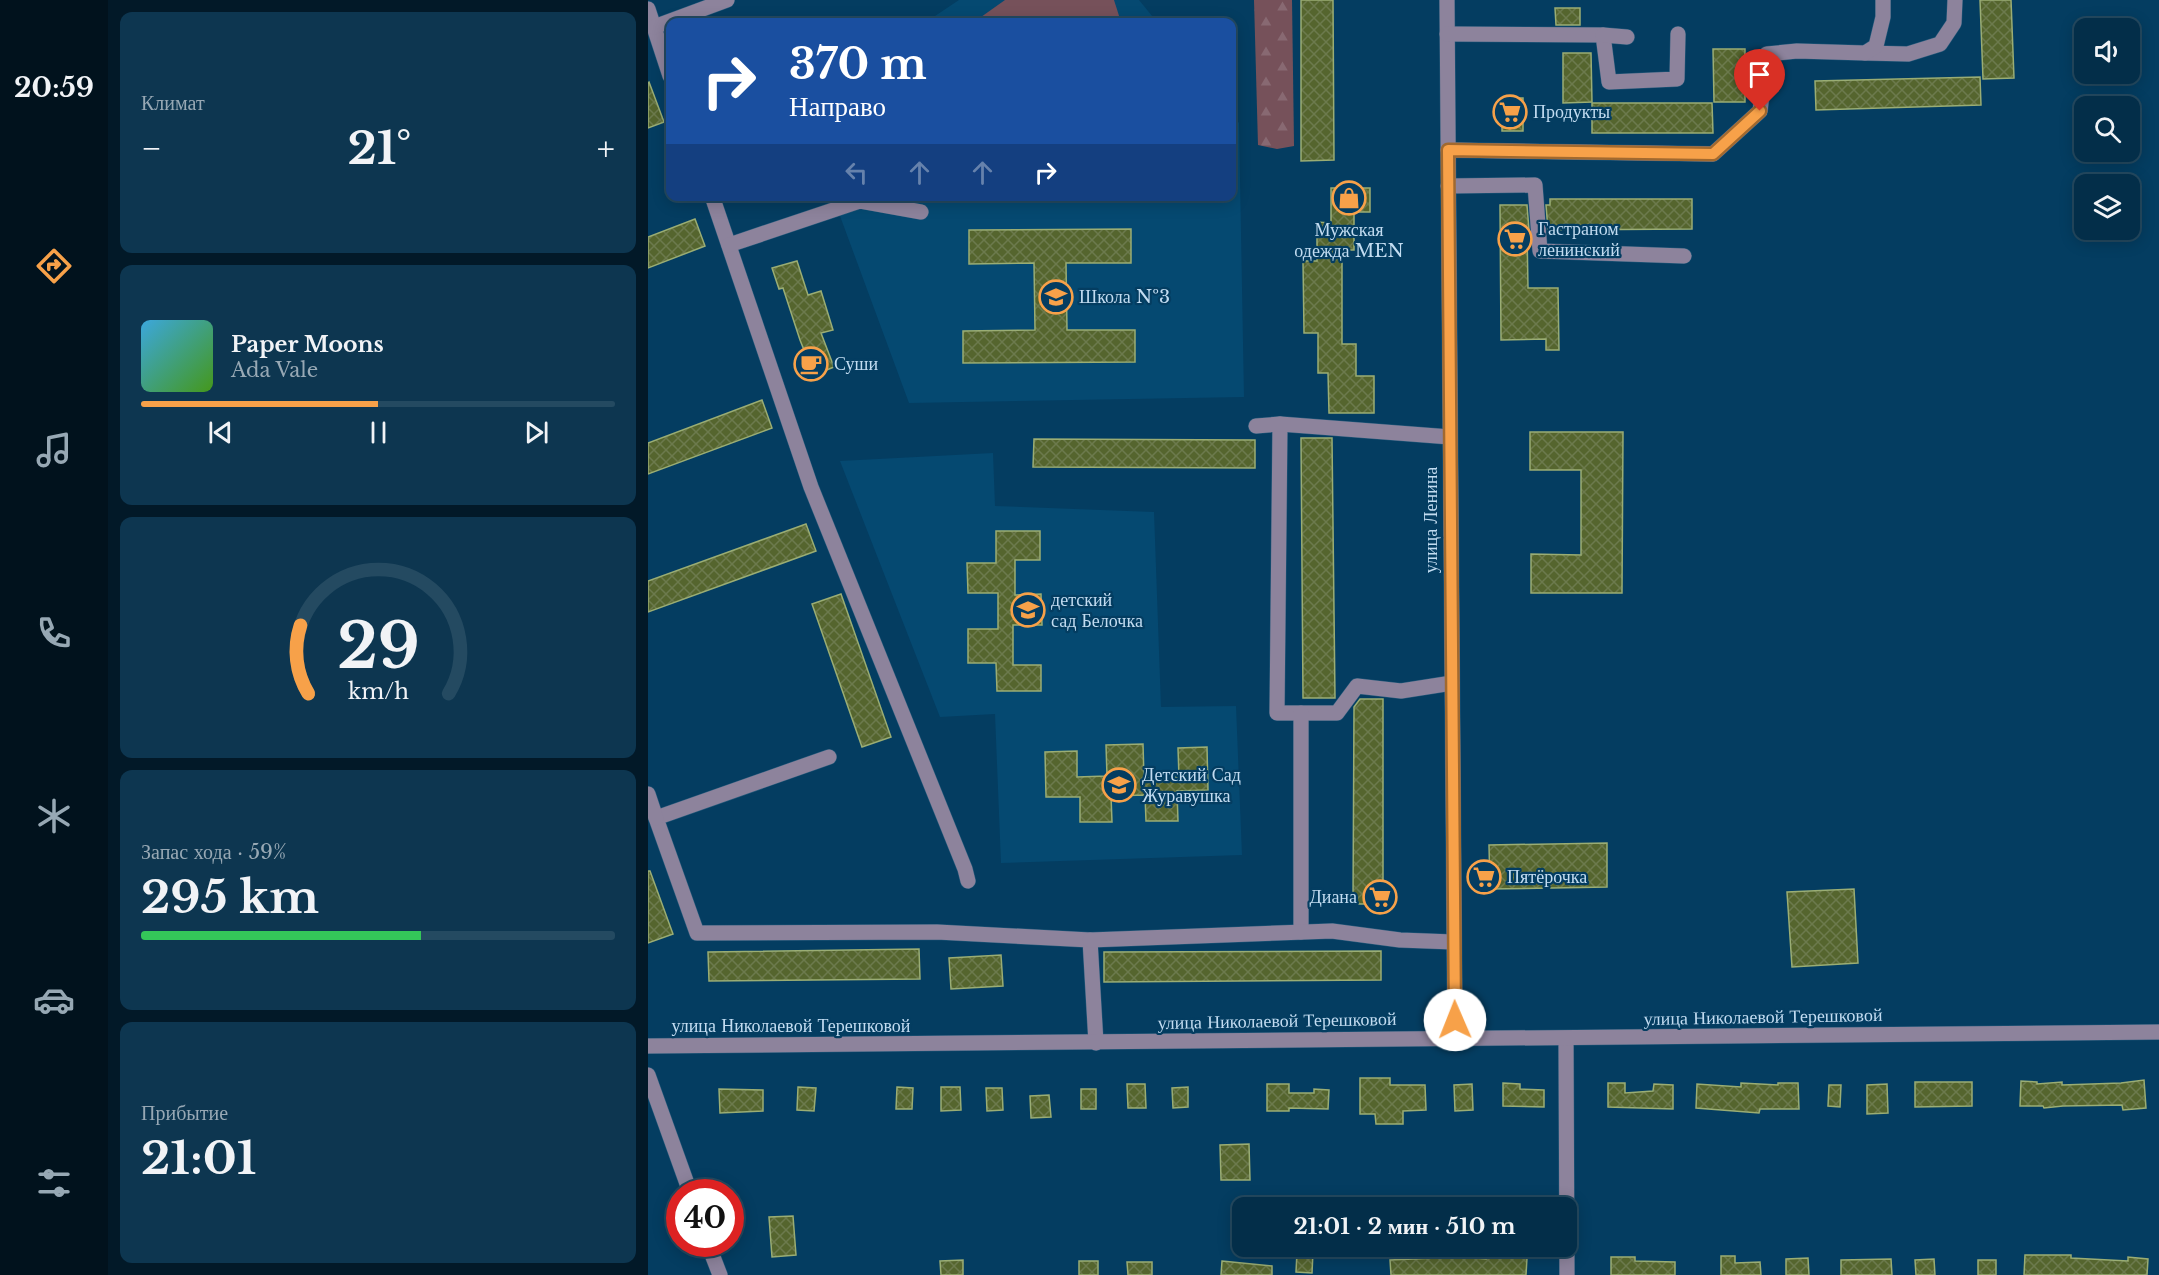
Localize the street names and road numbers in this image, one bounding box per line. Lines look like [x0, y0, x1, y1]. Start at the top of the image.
street label: улица Ленина [1420, 467, 1442, 573]
street label: улица Николаевой Терешковой [1643, 1004, 1883, 1030]
street label: улица Николаевой Терешковой [1157, 1008, 1397, 1034]
street label: улица Николаевой Терешковой [672, 1015, 911, 1037]

